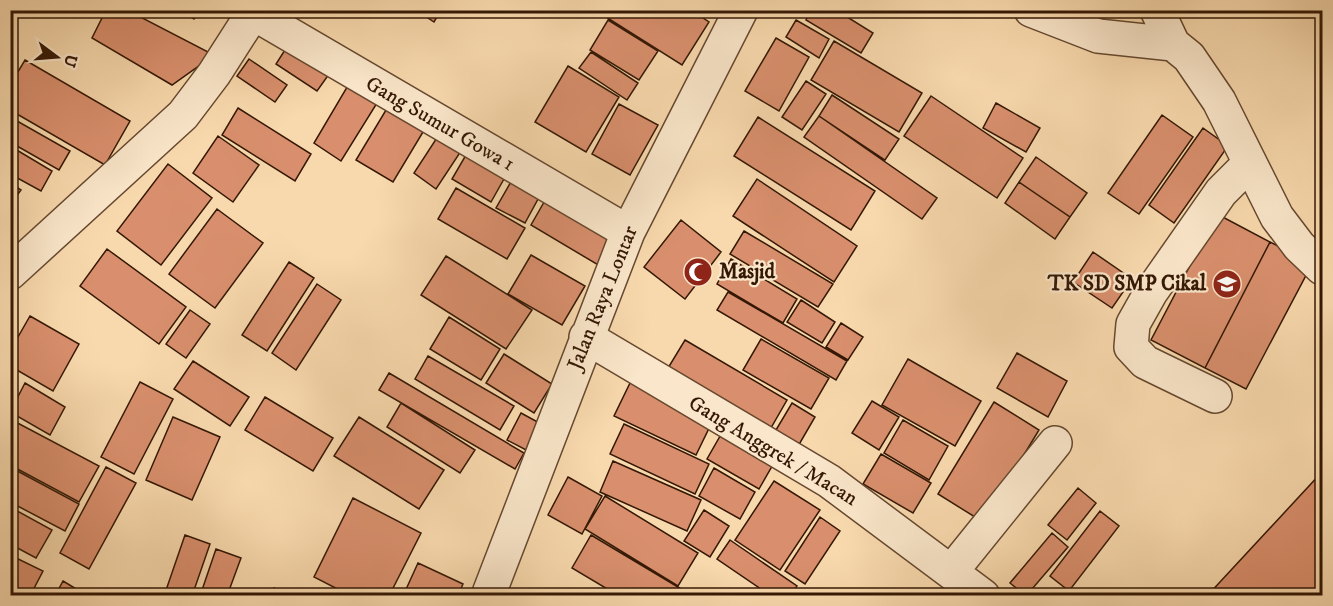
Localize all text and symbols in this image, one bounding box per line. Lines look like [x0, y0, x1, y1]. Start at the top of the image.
north arrow [27, 27, 87, 87]
text: U [59, 52, 82, 70]
street label: Gang Sumur Gowa 1 [361, 71, 519, 177]
street label: Jalan Raya Lontar [561, 222, 644, 376]
mosque icon: Masjid [682, 256, 714, 288]
place label: Masjid [719, 259, 776, 286]
school or university icon: TK SD SMP Cikal [1211, 268, 1243, 300]
place label: TK SD SMP Cikal [1047, 271, 1207, 297]
street label: Gang Anggrek / Macan [684, 390, 862, 512]

